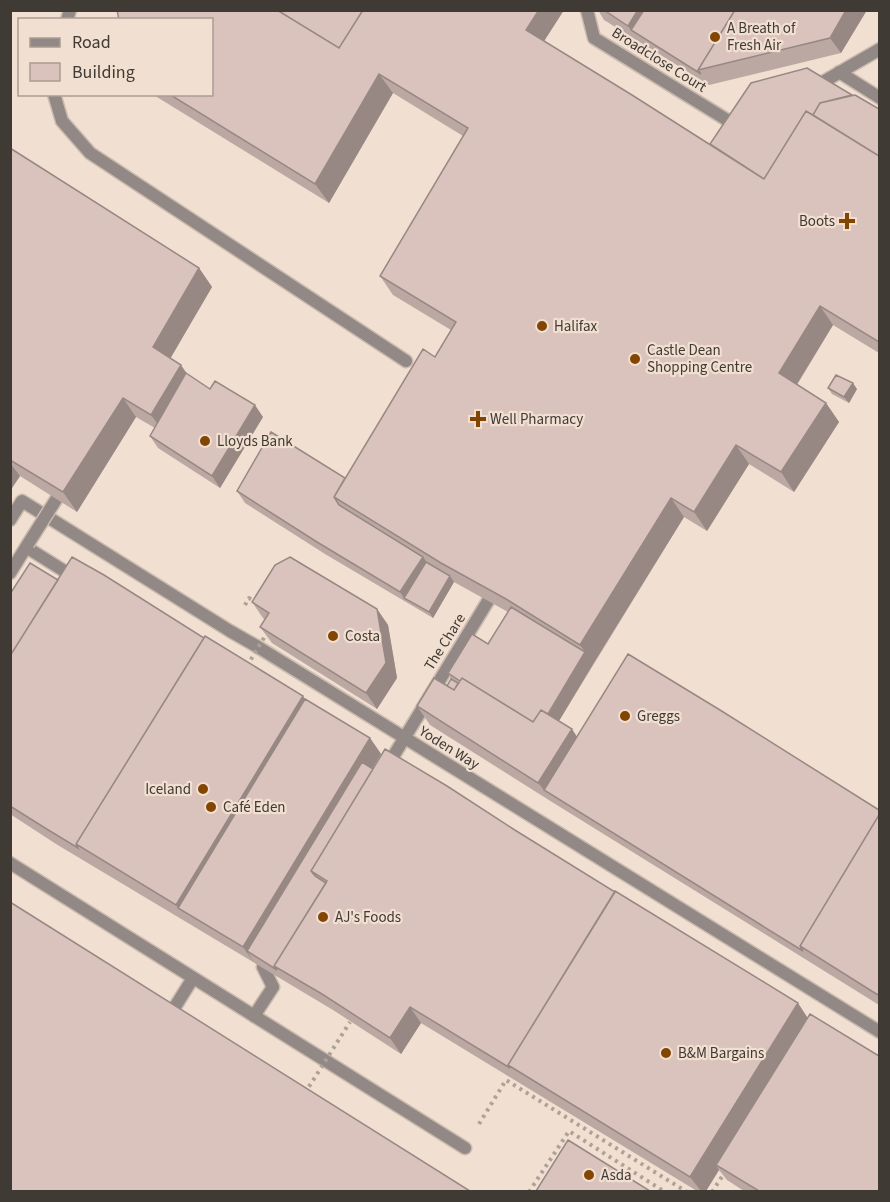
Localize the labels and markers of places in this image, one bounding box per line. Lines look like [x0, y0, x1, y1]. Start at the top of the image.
place label: A Breath of Fresh Air [727, 18, 796, 56]
marker: A Breath of Fresh Air [708, 30, 722, 44]
place label: Boots [799, 211, 835, 232]
marker: Boots [840, 214, 854, 228]
place label: Halifax [554, 316, 597, 337]
marker: Halifax [535, 319, 549, 333]
place label: Castle Dean Shopping Centre [647, 340, 752, 378]
marker: Castle Dean Shopping Centre [628, 352, 642, 366]
place label: Well Pharmacy [490, 409, 583, 430]
marker: Well Pharmacy [471, 412, 485, 426]
place label: Lloyds Bank [217, 431, 293, 452]
marker: Lloyds Bank [198, 434, 212, 448]
place label: Costa [345, 626, 380, 647]
marker: Costa [326, 629, 340, 643]
place label: Greggs [637, 706, 680, 727]
marker: Greggs [618, 709, 632, 723]
place label: Iceland [145, 779, 191, 800]
marker: Iceland [196, 782, 210, 796]
place label: Café Eden [223, 797, 286, 818]
marker: Café Eden [204, 800, 218, 814]
place label: AJ's Foods [335, 907, 401, 928]
marker: AJ's Foods [316, 910, 330, 924]
place label: B&M Bargains [678, 1043, 764, 1064]
marker: B&M Bargains [659, 1046, 673, 1060]
place label: Asda [601, 1165, 632, 1186]
marker: Asda [582, 1168, 596, 1182]

